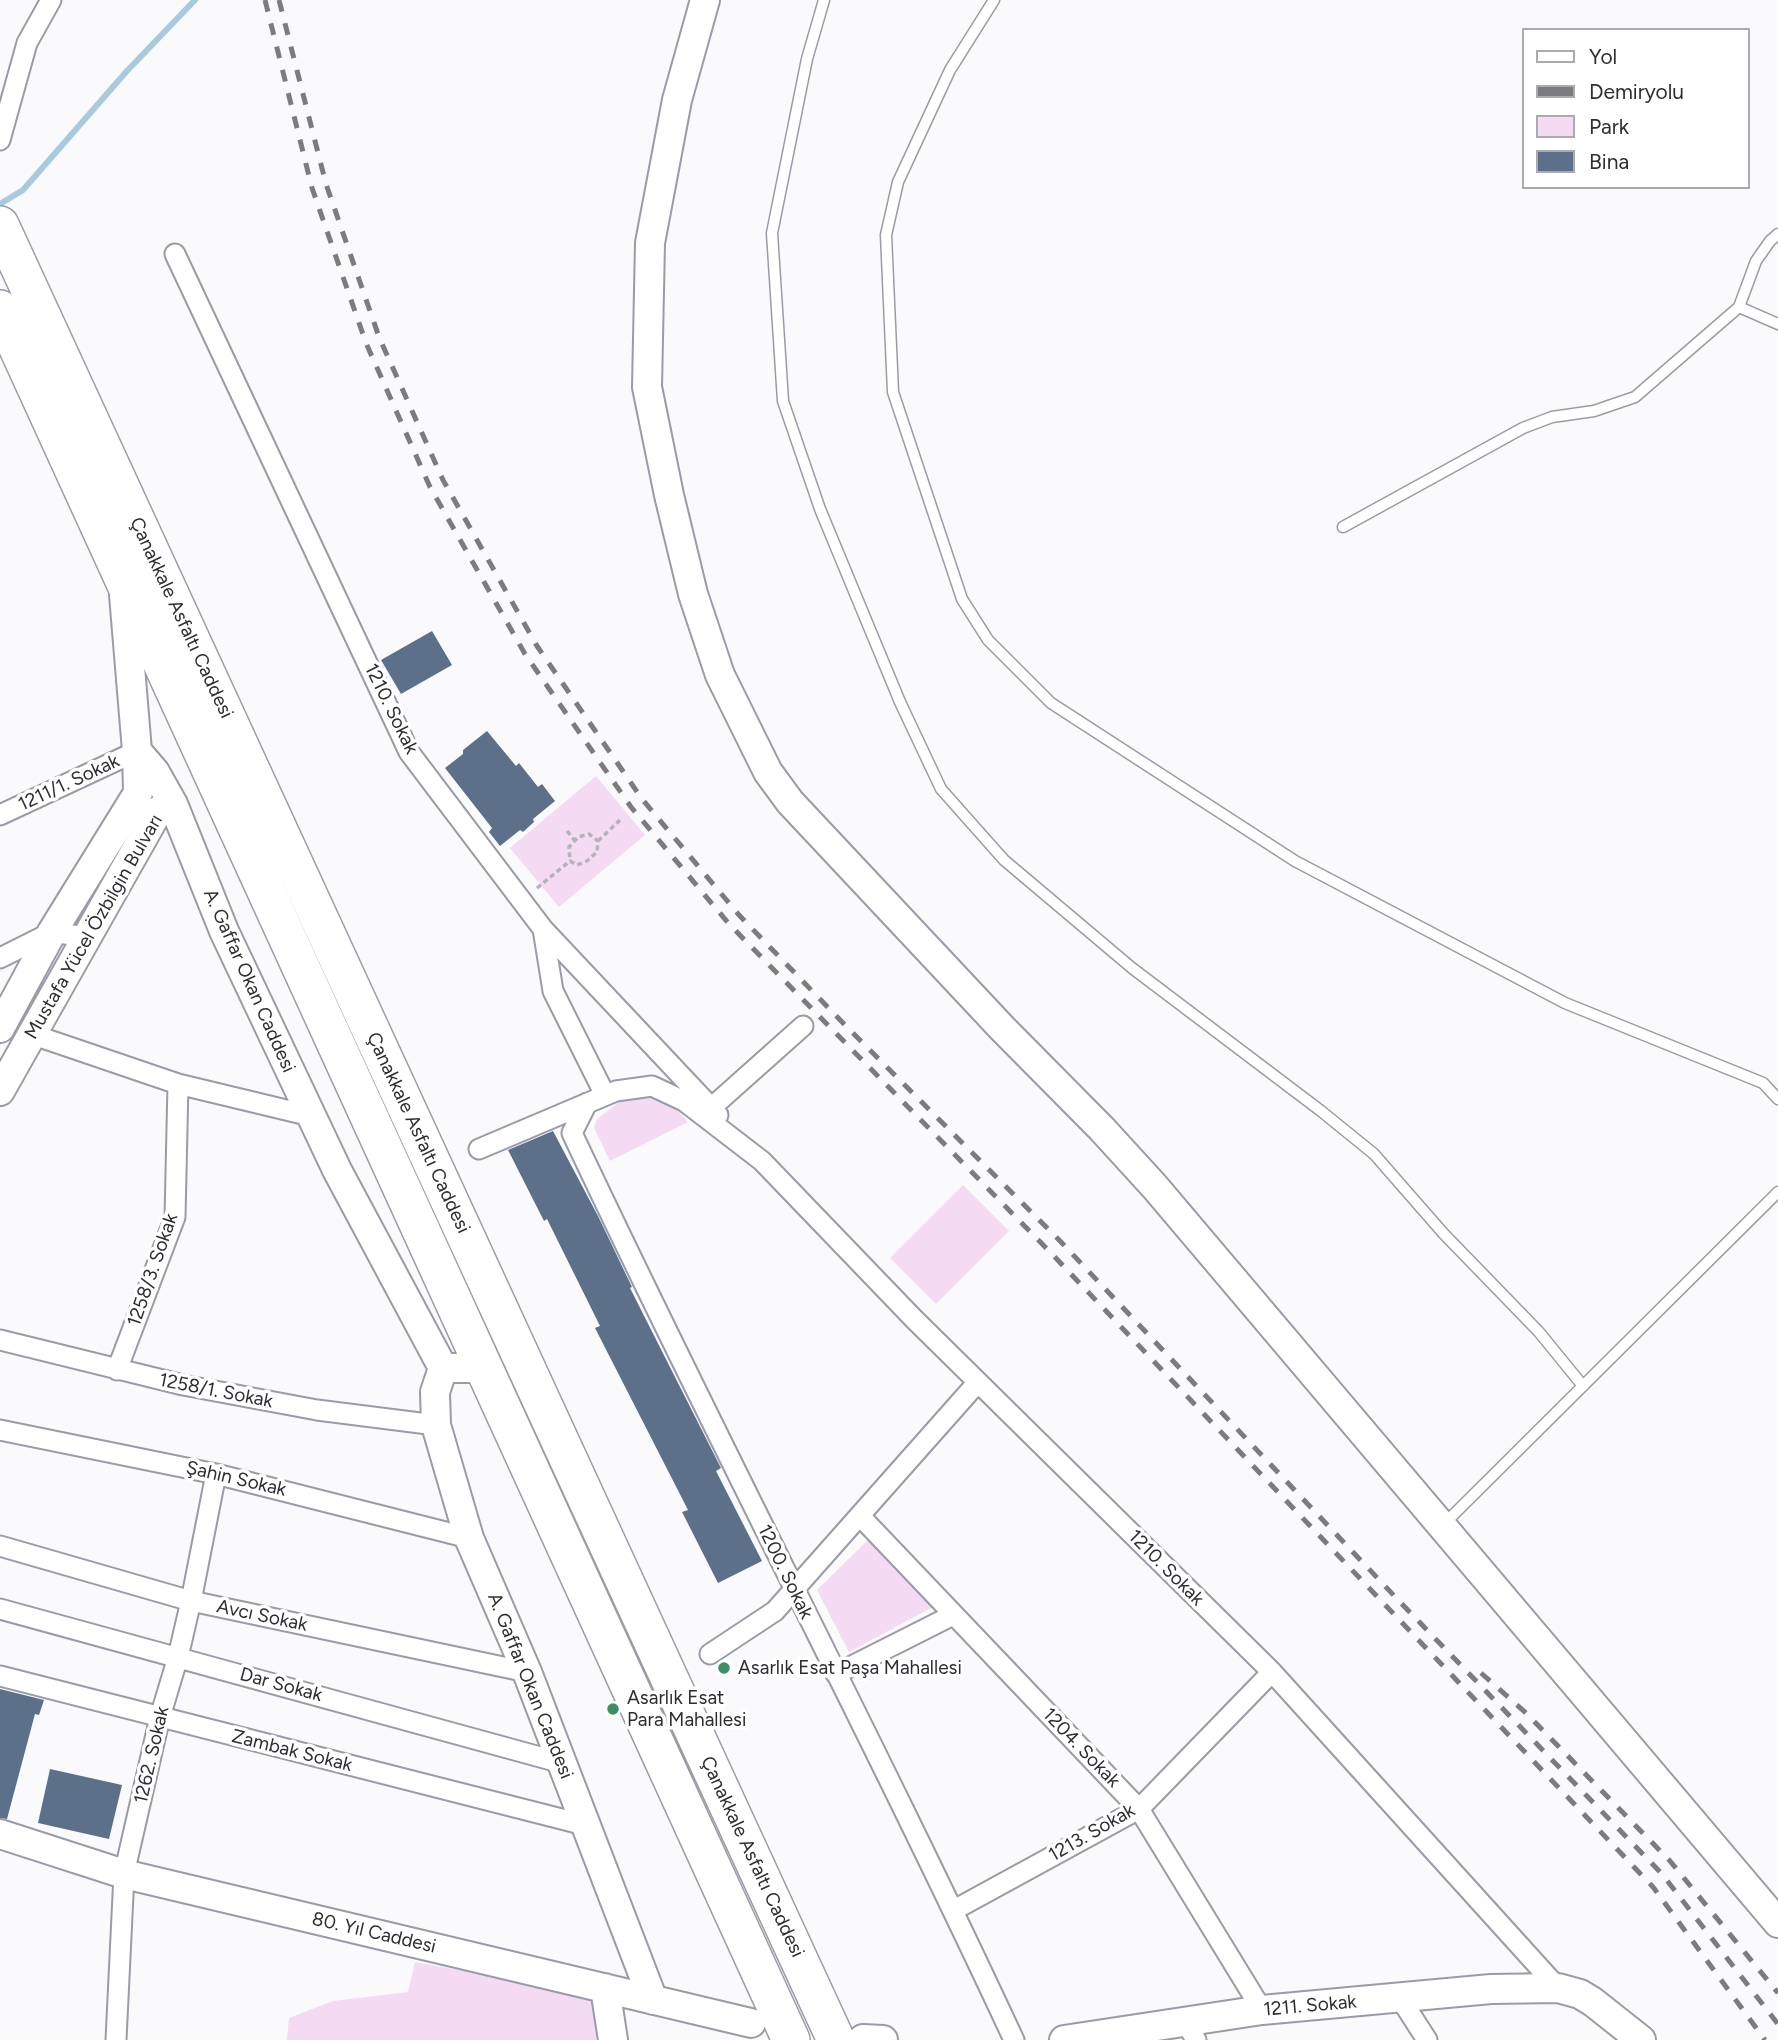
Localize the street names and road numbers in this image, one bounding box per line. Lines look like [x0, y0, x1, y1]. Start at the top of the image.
street label: Çanakkale Asfaltı Caddesi [124, 514, 238, 722]
street label: 1210. Sokak [359, 660, 423, 758]
street label: 1211/1. Sokak [15, 750, 123, 816]
street label: Mustafa Yücel Özbilgin Bulvarı [20, 810, 168, 1044]
street label: A. Gaffar Okan Caddesi [198, 886, 300, 1076]
street label: Çanakkale Asfaltı Caddesi [361, 1029, 475, 1237]
street label: 1258/3. Sokak [123, 1210, 183, 1330]
street label: 1258/1. Sokak [157, 1369, 275, 1413]
street label: Şahin Sokak [184, 1456, 288, 1502]
street label: 1200. Sokak [752, 1521, 818, 1623]
street label: 1210. Sokak [1123, 1525, 1209, 1611]
street label: A. Gaffar Okan Caddesi [482, 1590, 578, 1782]
street label: Avcı Sokak [214, 1595, 310, 1637]
street label: Dar Sokak [237, 1663, 325, 1707]
street label: 1262. Sokak [130, 1704, 174, 1806]
street label: 1204. Sokak [1037, 1704, 1125, 1792]
street label: Zambak Sokak [229, 1725, 355, 1777]
street label: Çanakkale Asfaltı Caddesi [695, 1753, 809, 1961]
street label: 1213. Sokak [1045, 1799, 1139, 1867]
street label: 80. Yıl Caddesi [310, 1908, 438, 1958]
street label: 1211. Sokak [1262, 1991, 1358, 2021]

